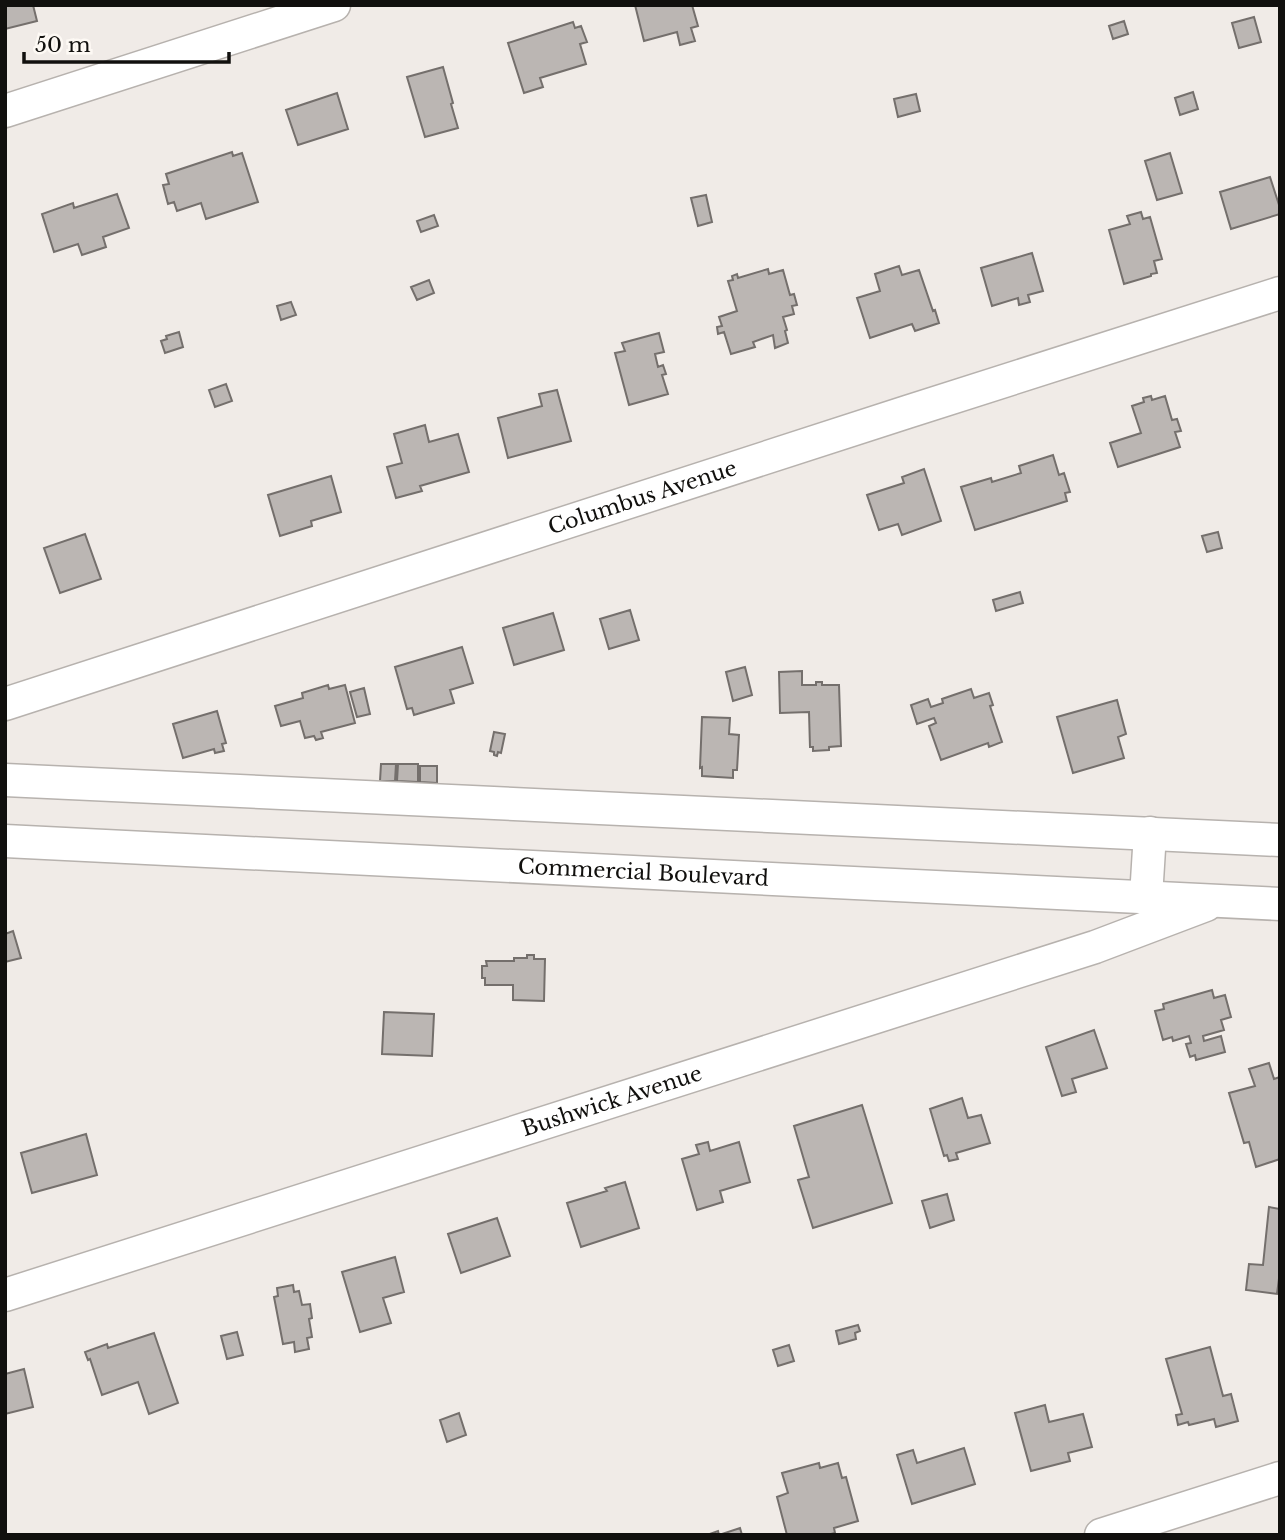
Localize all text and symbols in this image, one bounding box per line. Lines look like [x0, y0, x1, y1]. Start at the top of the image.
scale bar [24, 21, 229, 65]
text: 50 m [35, 32, 91, 58]
street label: Columbus Avenue [545, 455, 740, 540]
street label: Commercial Boulevard [517, 853, 769, 892]
street label: Bushwick Avenue [518, 1060, 705, 1142]

